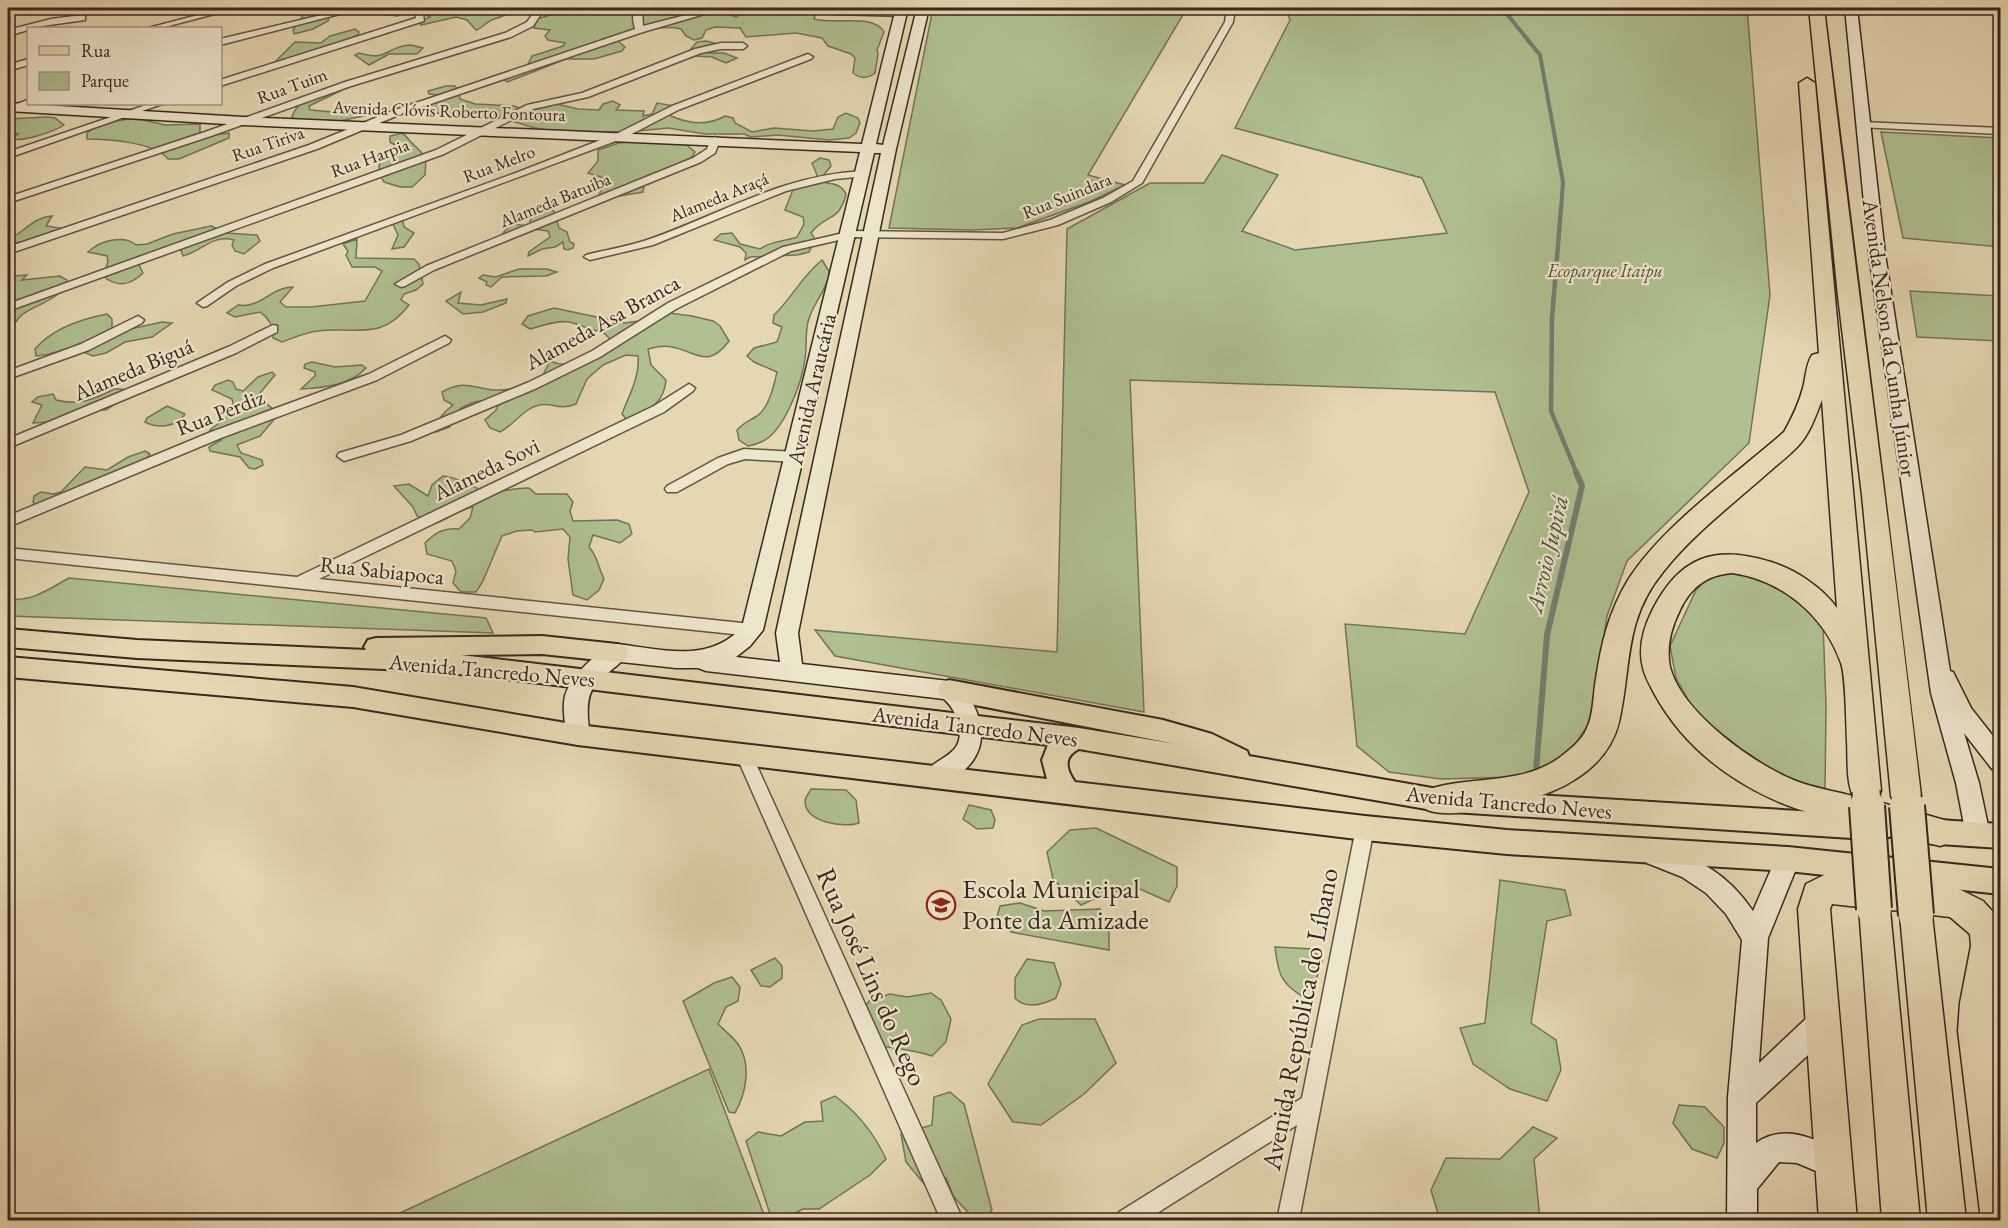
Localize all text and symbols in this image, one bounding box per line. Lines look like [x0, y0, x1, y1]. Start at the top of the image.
legend [27, 27, 222, 105]
text: Rua [81, 39, 111, 62]
street label: Rua Tuim [254, 62, 330, 109]
text: Parque [81, 69, 129, 92]
street label: Avenida Clóvis Roberto Fontoura [331, 95, 567, 126]
street label: Rua Tiriva [229, 120, 308, 167]
street label: Rua Harpia [327, 132, 413, 182]
street label: Rua Melro [460, 139, 538, 188]
street label: Alameda Batuiba [495, 166, 615, 233]
street label: Alameda Araçá [665, 166, 772, 227]
street label: Rua Suindara [1019, 167, 1116, 224]
street label: Avenida Nelson da Cunha Júnior [1856, 196, 1923, 479]
park label: Ecoparque Itaipu [1546, 259, 1663, 284]
street label: Alameda Asa Branca [519, 268, 685, 377]
street label: Avenida Araucária [780, 310, 843, 469]
street label: Alameda Biguá [68, 331, 198, 408]
street label: Rua Perdiz [172, 382, 269, 443]
street label: Alameda Sovi [427, 431, 544, 508]
water label: Arroio Jupirá [1518, 492, 1575, 617]
street label: Rua Sabiapoca [318, 550, 446, 591]
street label: Avenida Tancredo Neves [387, 647, 596, 694]
street label: Avenida Tancredo Neves [869, 699, 1079, 754]
street label: Avenida Tancredo Neves [1404, 779, 1613, 826]
street label: Rua José Lins do Rego [809, 862, 936, 1091]
street label: Avenida República do Líbano [1253, 865, 1346, 1174]
place label: Escola Municipal Ponte da Amizade [962, 871, 1149, 937]
school or university icon: Escola Municipal Ponte da Amizade [925, 889, 957, 921]

